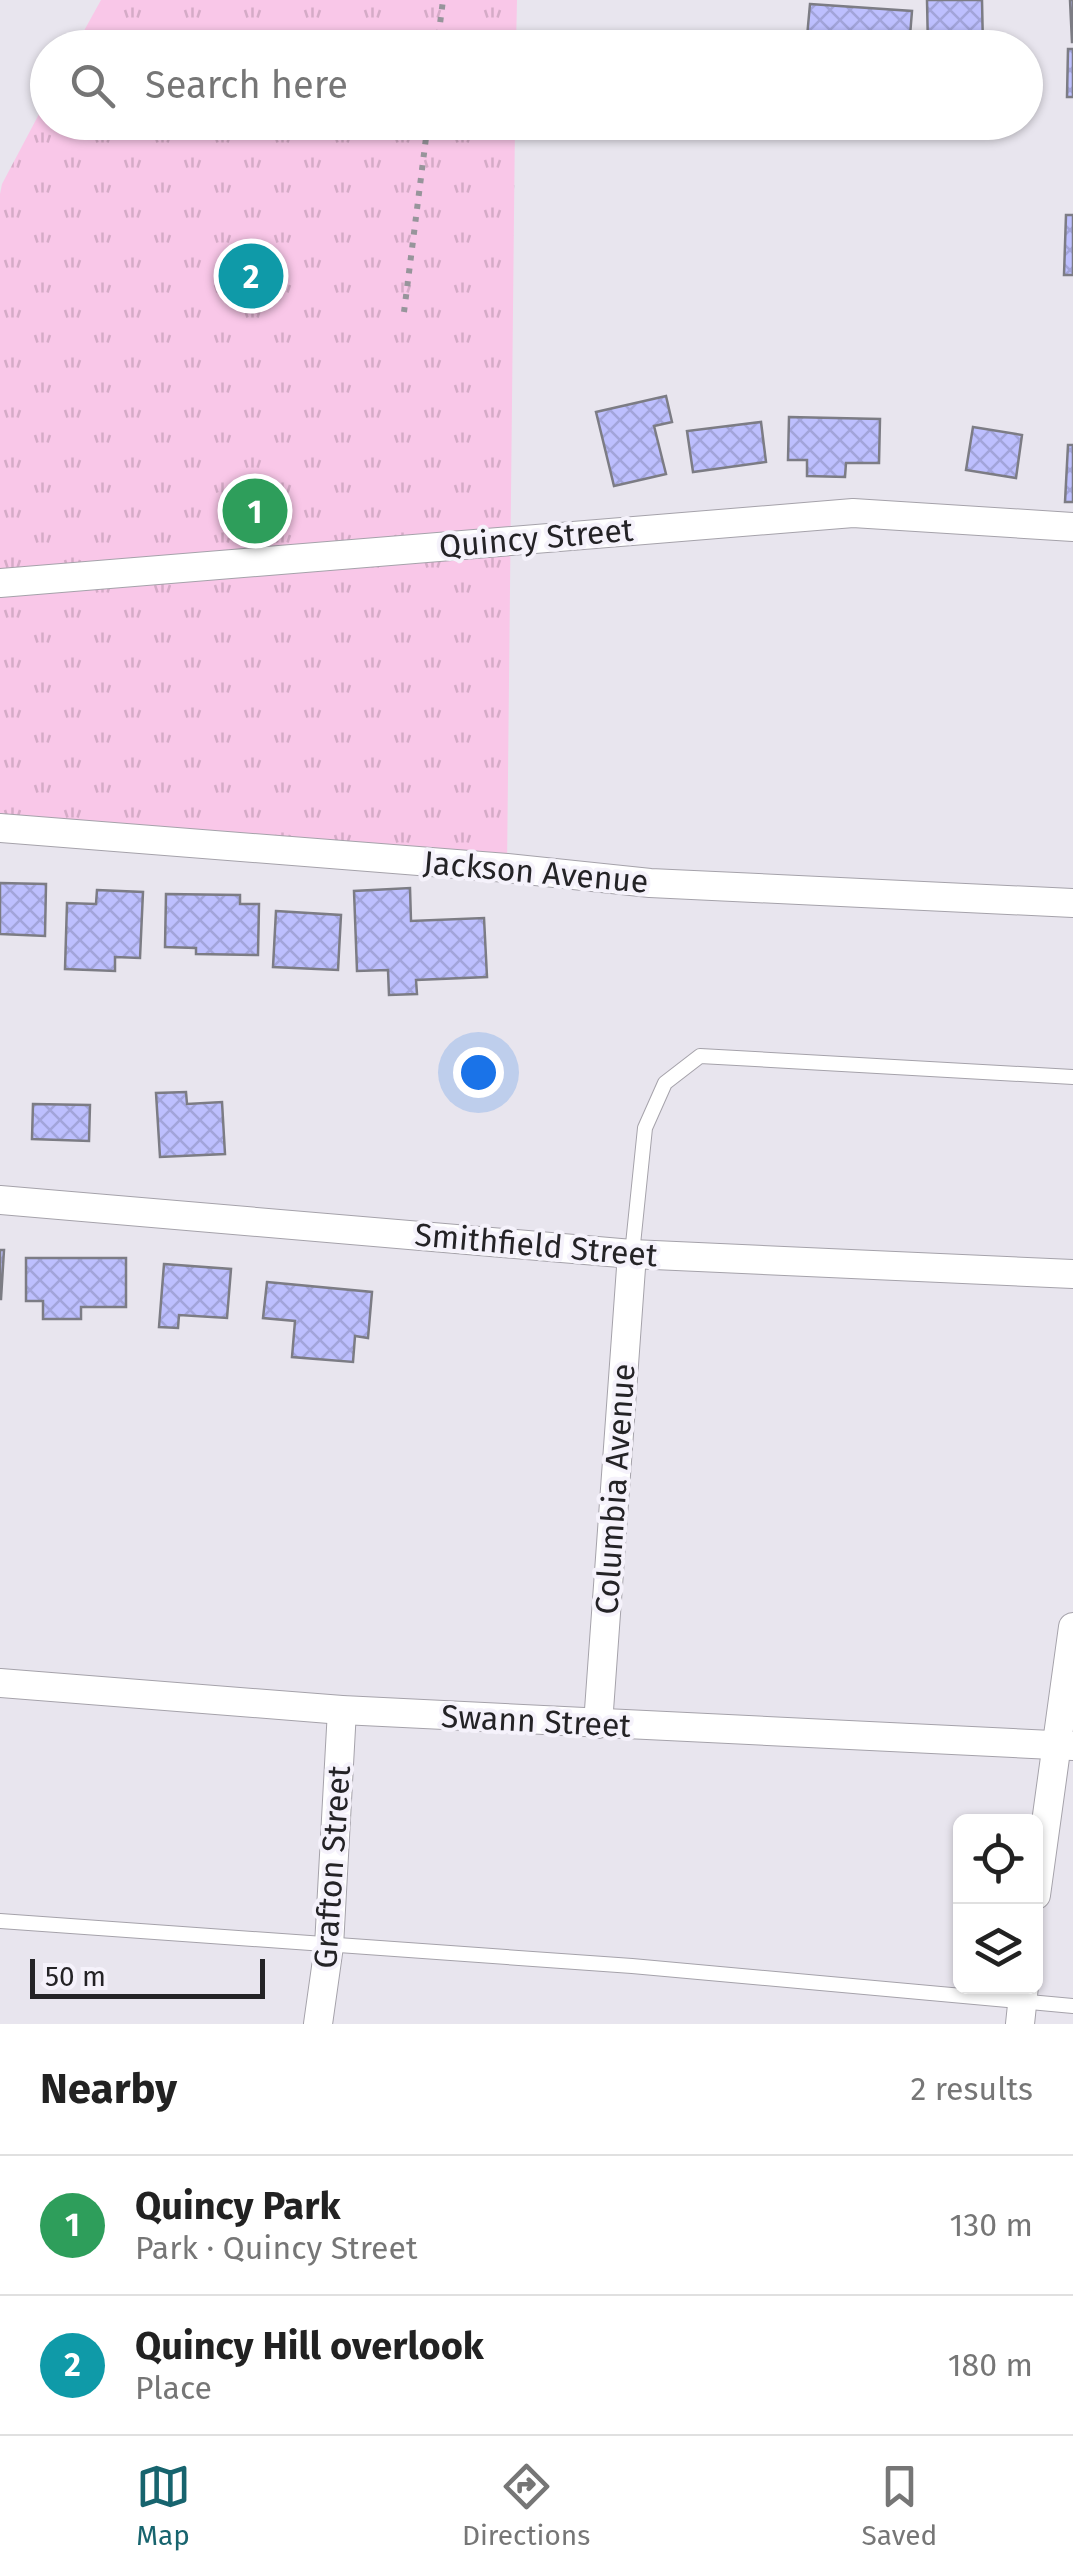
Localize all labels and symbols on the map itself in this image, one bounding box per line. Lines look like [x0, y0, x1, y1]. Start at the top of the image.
pin: 2 [218, 238, 284, 314]
pin: 1 [222, 474, 288, 548]
street label: Quincy Street [437, 511, 635, 565]
street label: Jackson Avenue [422, 843, 650, 901]
your location [453, 1047, 504, 1098]
street label: Smithfield Street [413, 1215, 659, 1275]
street label: Columbia Avenue [587, 1362, 643, 1616]
street label: Swann Street [440, 1697, 632, 1745]
street label: Grafton Street [306, 1764, 358, 1970]
scale bar [30, 1954, 265, 1998]

